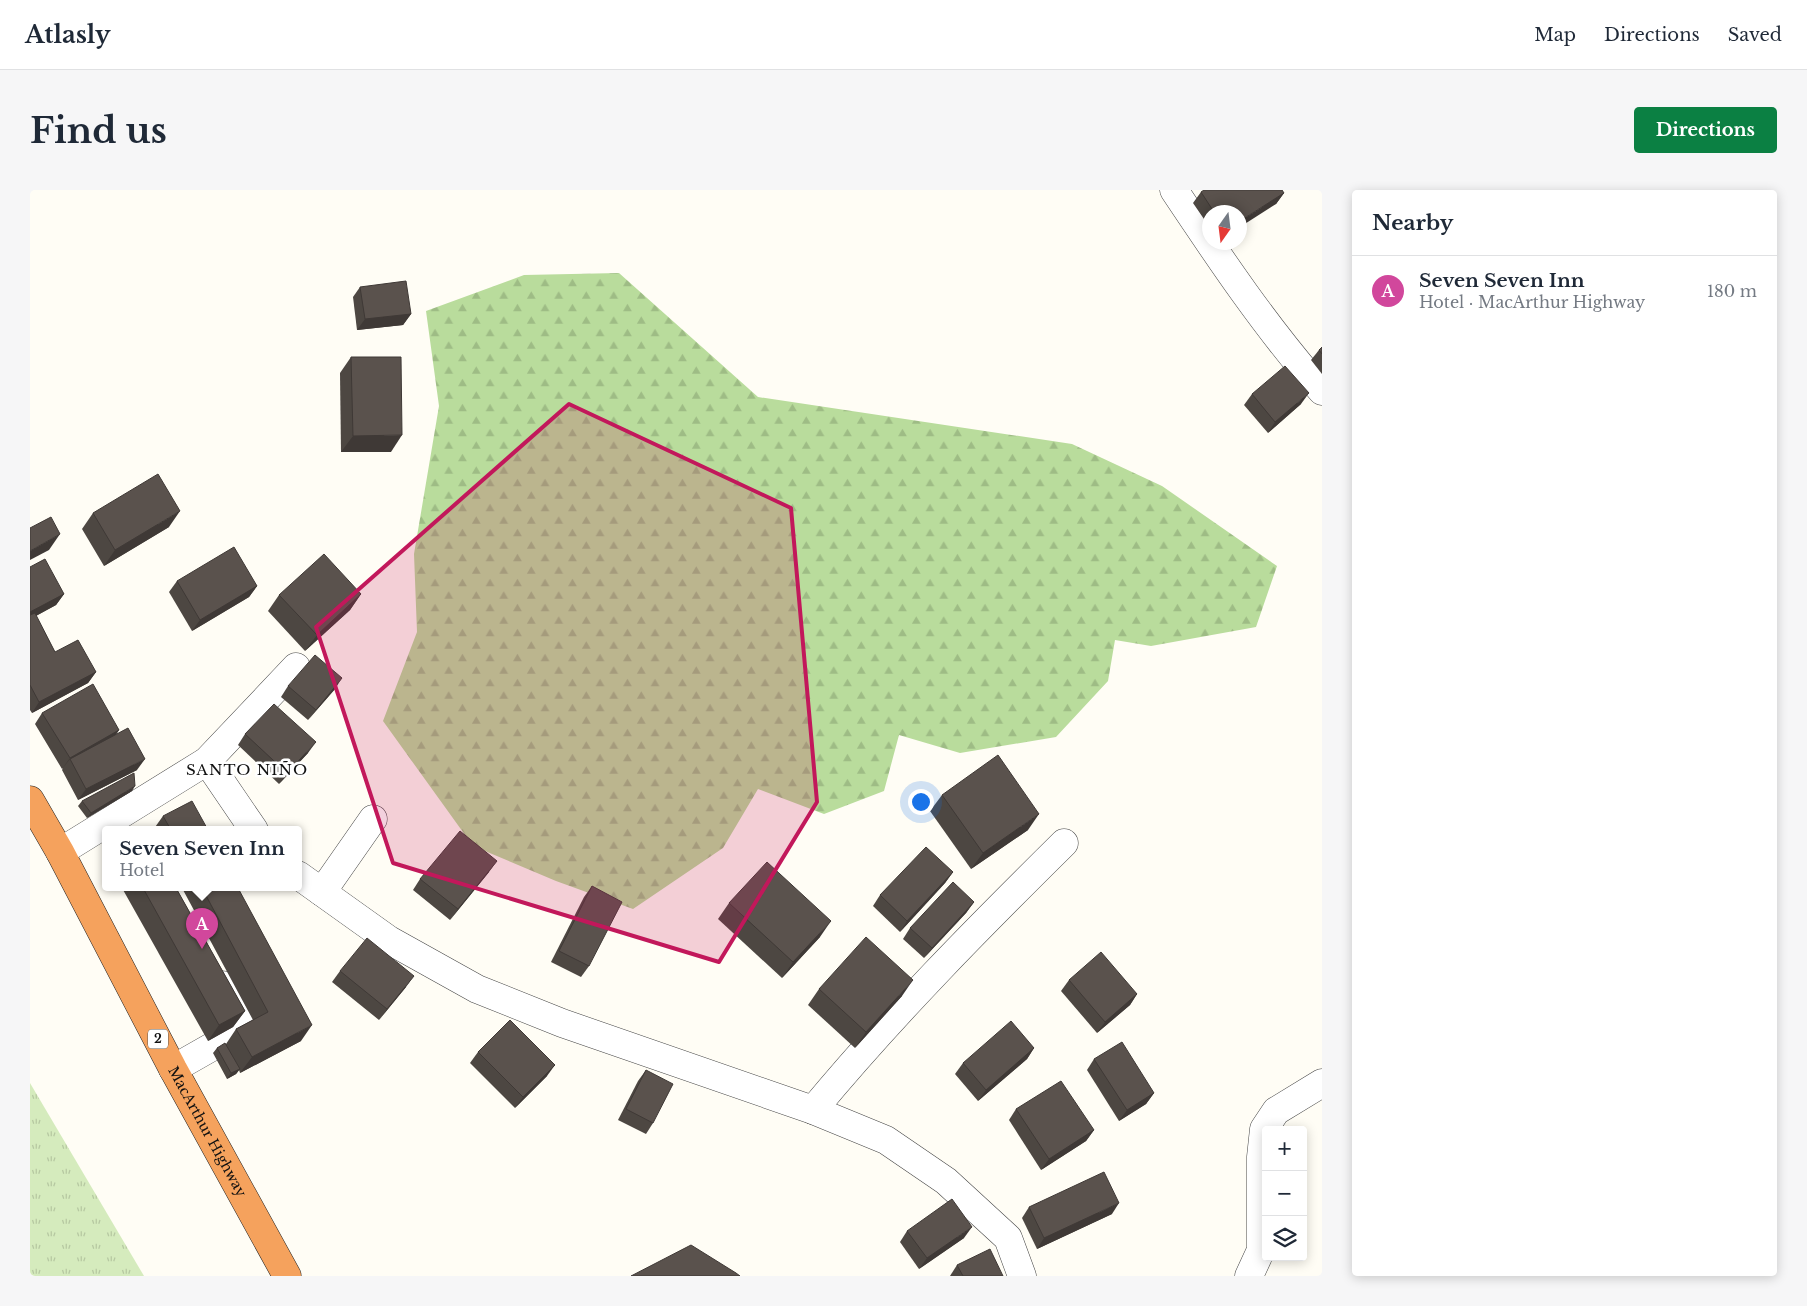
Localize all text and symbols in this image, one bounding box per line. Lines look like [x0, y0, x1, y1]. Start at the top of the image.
text: Atlasly [25, 20, 111, 49]
text: Map [1534, 24, 1576, 46]
text: Directions [1604, 24, 1700, 46]
text: Saved [1728, 24, 1782, 46]
button: Directions [1634, 107, 1777, 153]
text: Find us [30, 109, 167, 152]
north arrow [1202, 205, 1247, 250]
text: Nearby [1372, 210, 1453, 236]
text: Seven Seven Inn [1419, 269, 1585, 292]
text: A [1382, 281, 1394, 301]
text: 180 m [1707, 281, 1757, 301]
text: Hotel · MacArthur Highway [1419, 292, 1645, 312]
district label: SANTO NIÑO [186, 760, 308, 779]
your location [908, 789, 934, 815]
popup [102, 826, 302, 891]
text: Seven Seven Inn [119, 837, 285, 860]
text: Hotel [119, 860, 164, 880]
pin: A [186, 908, 218, 949]
road number: 2 [148, 1030, 168, 1049]
street label: MacArthur Highway [164, 1063, 251, 1200]
map controls [1262, 1126, 1307, 1261]
button: + [1262, 1126, 1307, 1171]
button: − [1262, 1171, 1307, 1216]
button: layers [1262, 1216, 1307, 1261]

